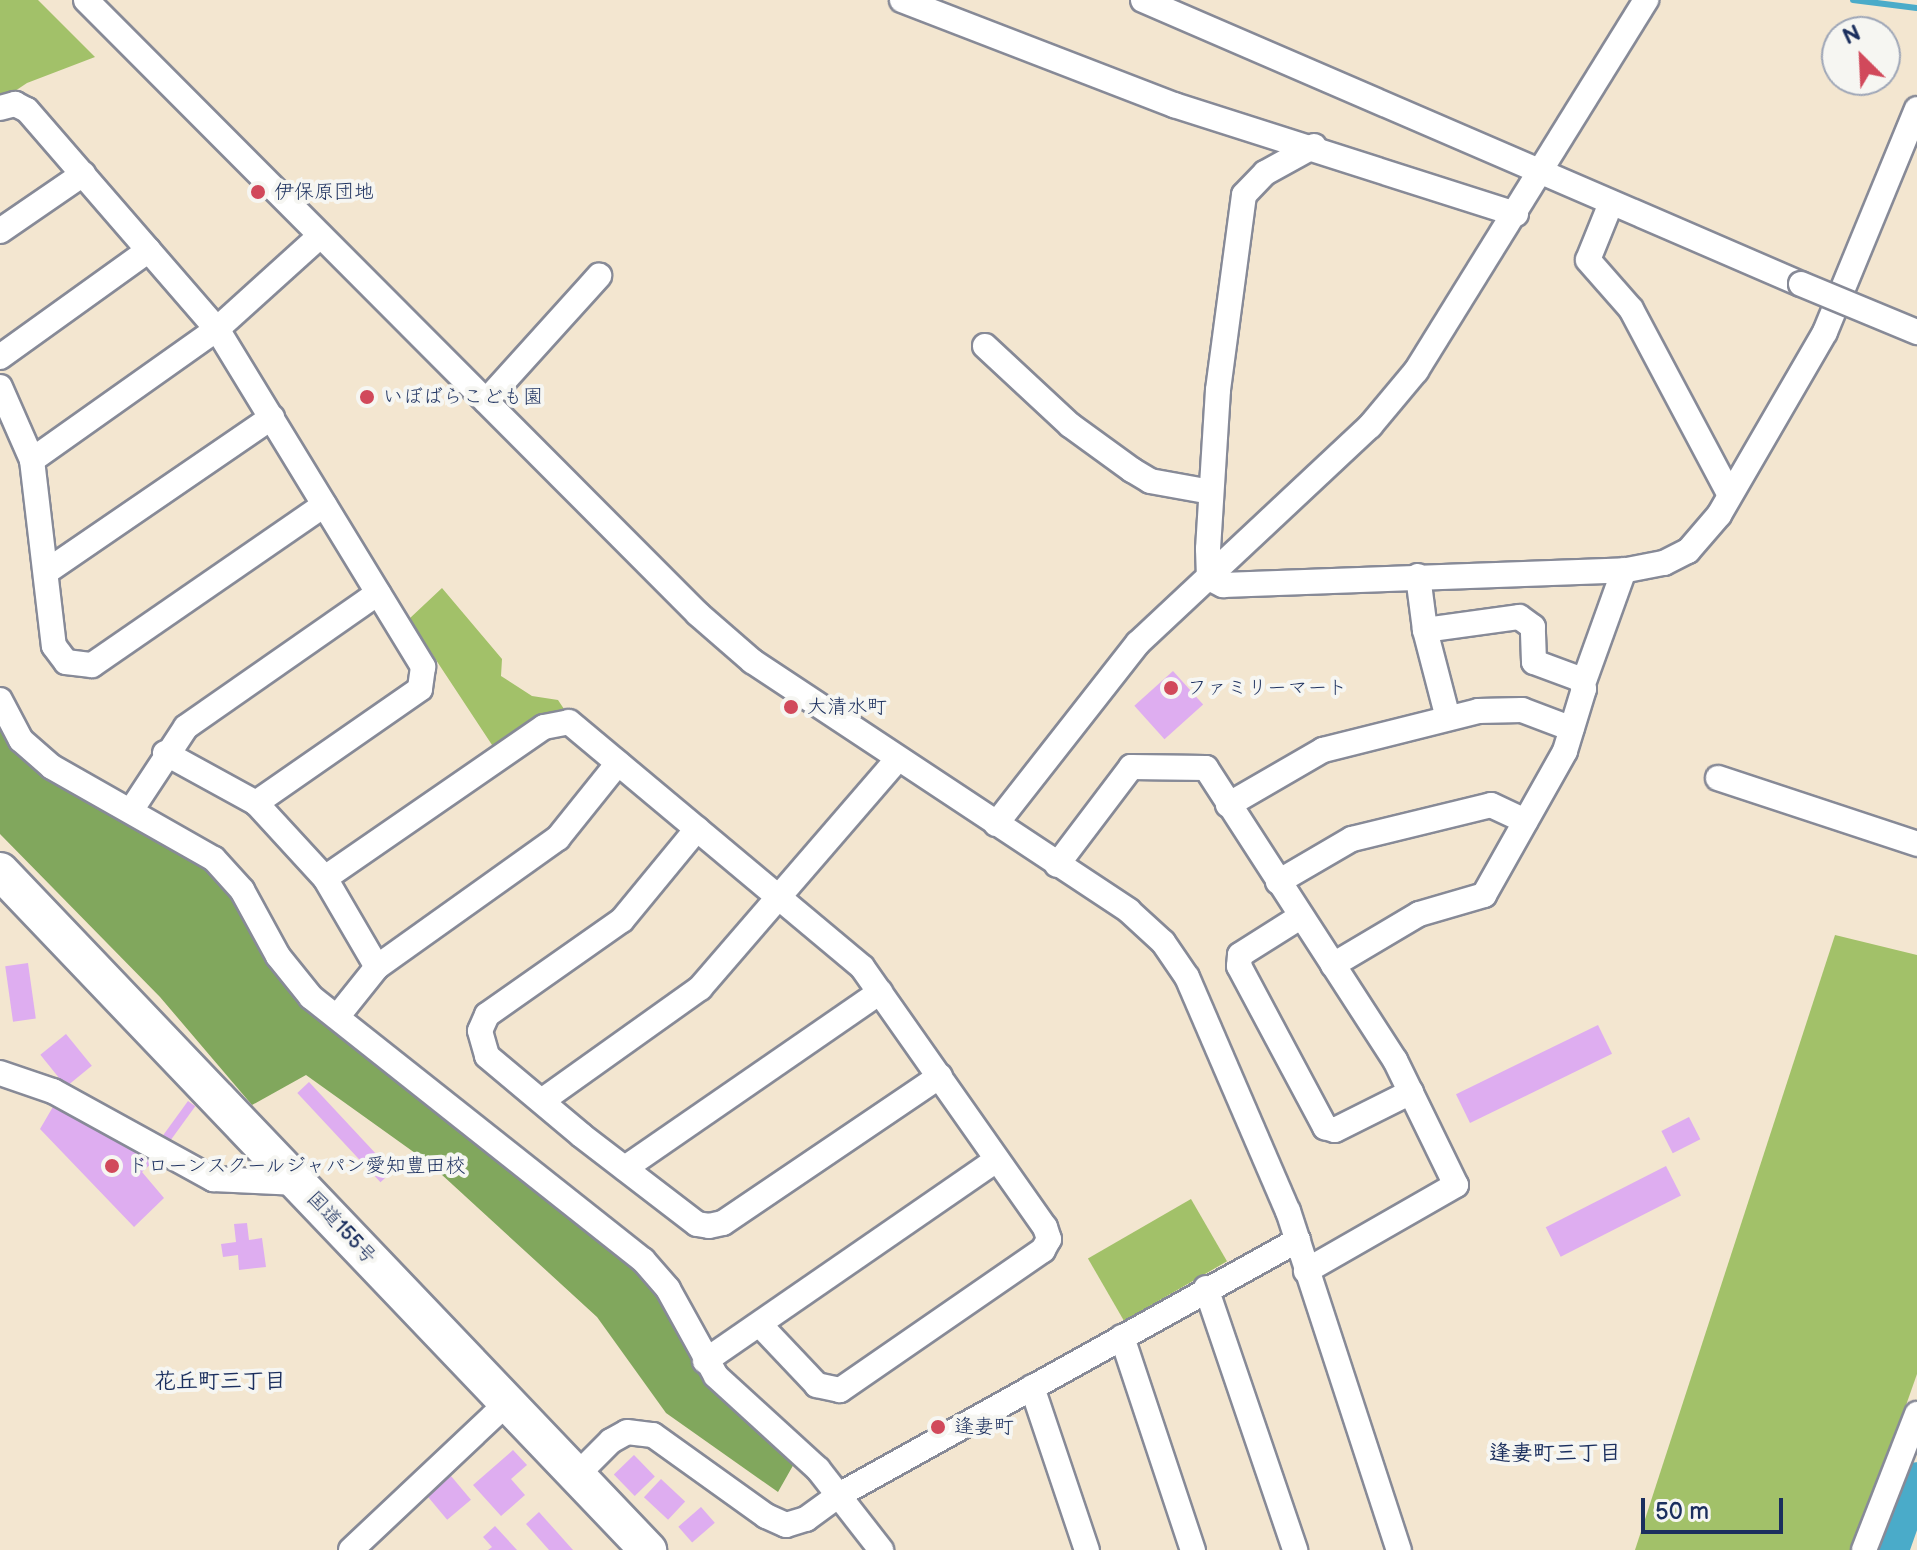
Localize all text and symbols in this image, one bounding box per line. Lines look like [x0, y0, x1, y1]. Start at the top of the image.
north arrow [1821, 16, 1901, 96]
text: N [1839, 20, 1865, 51]
place label: 伊保原団地 [274, 180, 374, 204]
marker: 伊保原団地 [249, 183, 267, 201]
place label: いぼばらこども園 [383, 385, 543, 409]
marker: いぼばらこども園 [358, 388, 376, 406]
place label: ファミリーマート [1187, 676, 1347, 700]
marker: ファミリーマート [1162, 679, 1180, 697]
place label: 大清水町 [807, 695, 887, 719]
marker: 大清水町 [782, 698, 800, 716]
place label: ドローンスクールジャパン愛知豊田校 [128, 1154, 468, 1178]
marker: ドローンスクールジャパン愛知豊田校 [103, 1157, 121, 1175]
street label: 国道155号 [301, 1187, 381, 1269]
district label: 花丘町三丁目 [154, 1369, 286, 1395]
place label: 逢妻町 [954, 1415, 1014, 1439]
marker: 逢妻町 [929, 1418, 947, 1436]
district label: 逢妻町三丁目 [1489, 1441, 1621, 1467]
scale bar [1645, 1482, 1787, 1532]
text: 50 m [1655, 1497, 1709, 1526]

